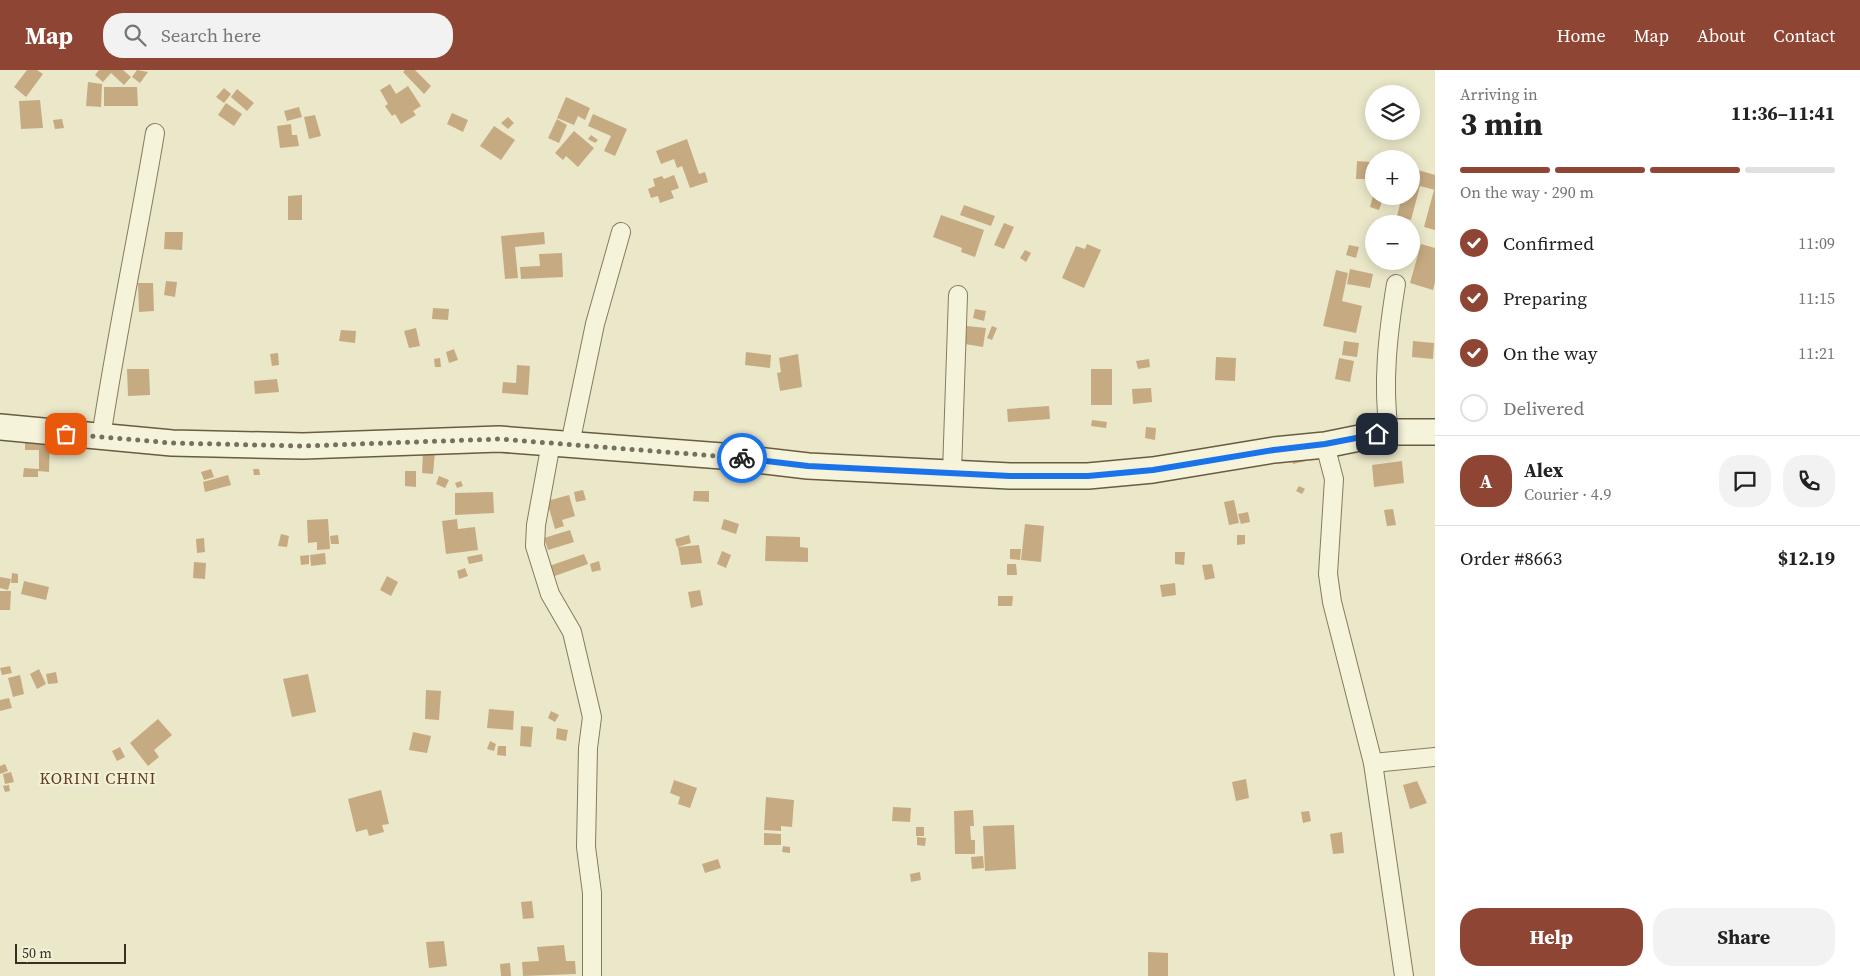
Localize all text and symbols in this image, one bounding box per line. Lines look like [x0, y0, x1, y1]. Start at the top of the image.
search box [103, 13, 453, 58]
text: Map [25, 19, 73, 52]
icon: search [121, 21, 149, 49]
text: Search here [161, 22, 261, 48]
text: Home [1557, 23, 1606, 48]
text: Map [1634, 23, 1669, 48]
text: About [1697, 23, 1745, 48]
text: Contact [1773, 23, 1835, 48]
text: Arriving in [1460, 83, 1538, 105]
map controls [1365, 85, 1420, 270]
button: layers [1365, 85, 1420, 140]
text: 11:36–11:41 [1731, 100, 1835, 126]
text: 3 min [1460, 102, 1543, 146]
button: + [1365, 150, 1420, 205]
text: On the way · 290 m [1460, 181, 1594, 203]
button: − [1365, 215, 1420, 270]
icon: check [1460, 229, 1488, 257]
text: Confirmed [1503, 230, 1594, 256]
text: 11:09 [1798, 232, 1835, 254]
icon: check [1460, 284, 1488, 312]
text: Preparing [1503, 285, 1587, 311]
text: 11:15 [1798, 287, 1835, 309]
icon: check [1460, 339, 1488, 367]
text: On the way [1503, 340, 1598, 366]
text: 11:21 [1798, 342, 1835, 364]
text: Delivered [1503, 395, 1584, 421]
pin [45, 413, 87, 455]
pin [1356, 413, 1398, 455]
icon: bag [52, 420, 80, 448]
icon: home [1363, 420, 1391, 448]
courier [717, 433, 767, 483]
icon: bike [728, 444, 756, 472]
button: chat [1719, 455, 1771, 507]
button: phone [1783, 455, 1835, 507]
text: Alex [1524, 457, 1563, 483]
text: A [1480, 468, 1492, 494]
text: Courier · 4.9 [1524, 483, 1612, 505]
text: Order #8663 [1460, 545, 1562, 571]
text: $12.19 [1778, 545, 1835, 571]
district label: KORINI CHINI [40, 767, 156, 789]
button: Help [1460, 908, 1643, 966]
button: Share [1653, 908, 1835, 966]
scale bar [15, 941, 126, 964]
text: 50 m [22, 943, 52, 963]

